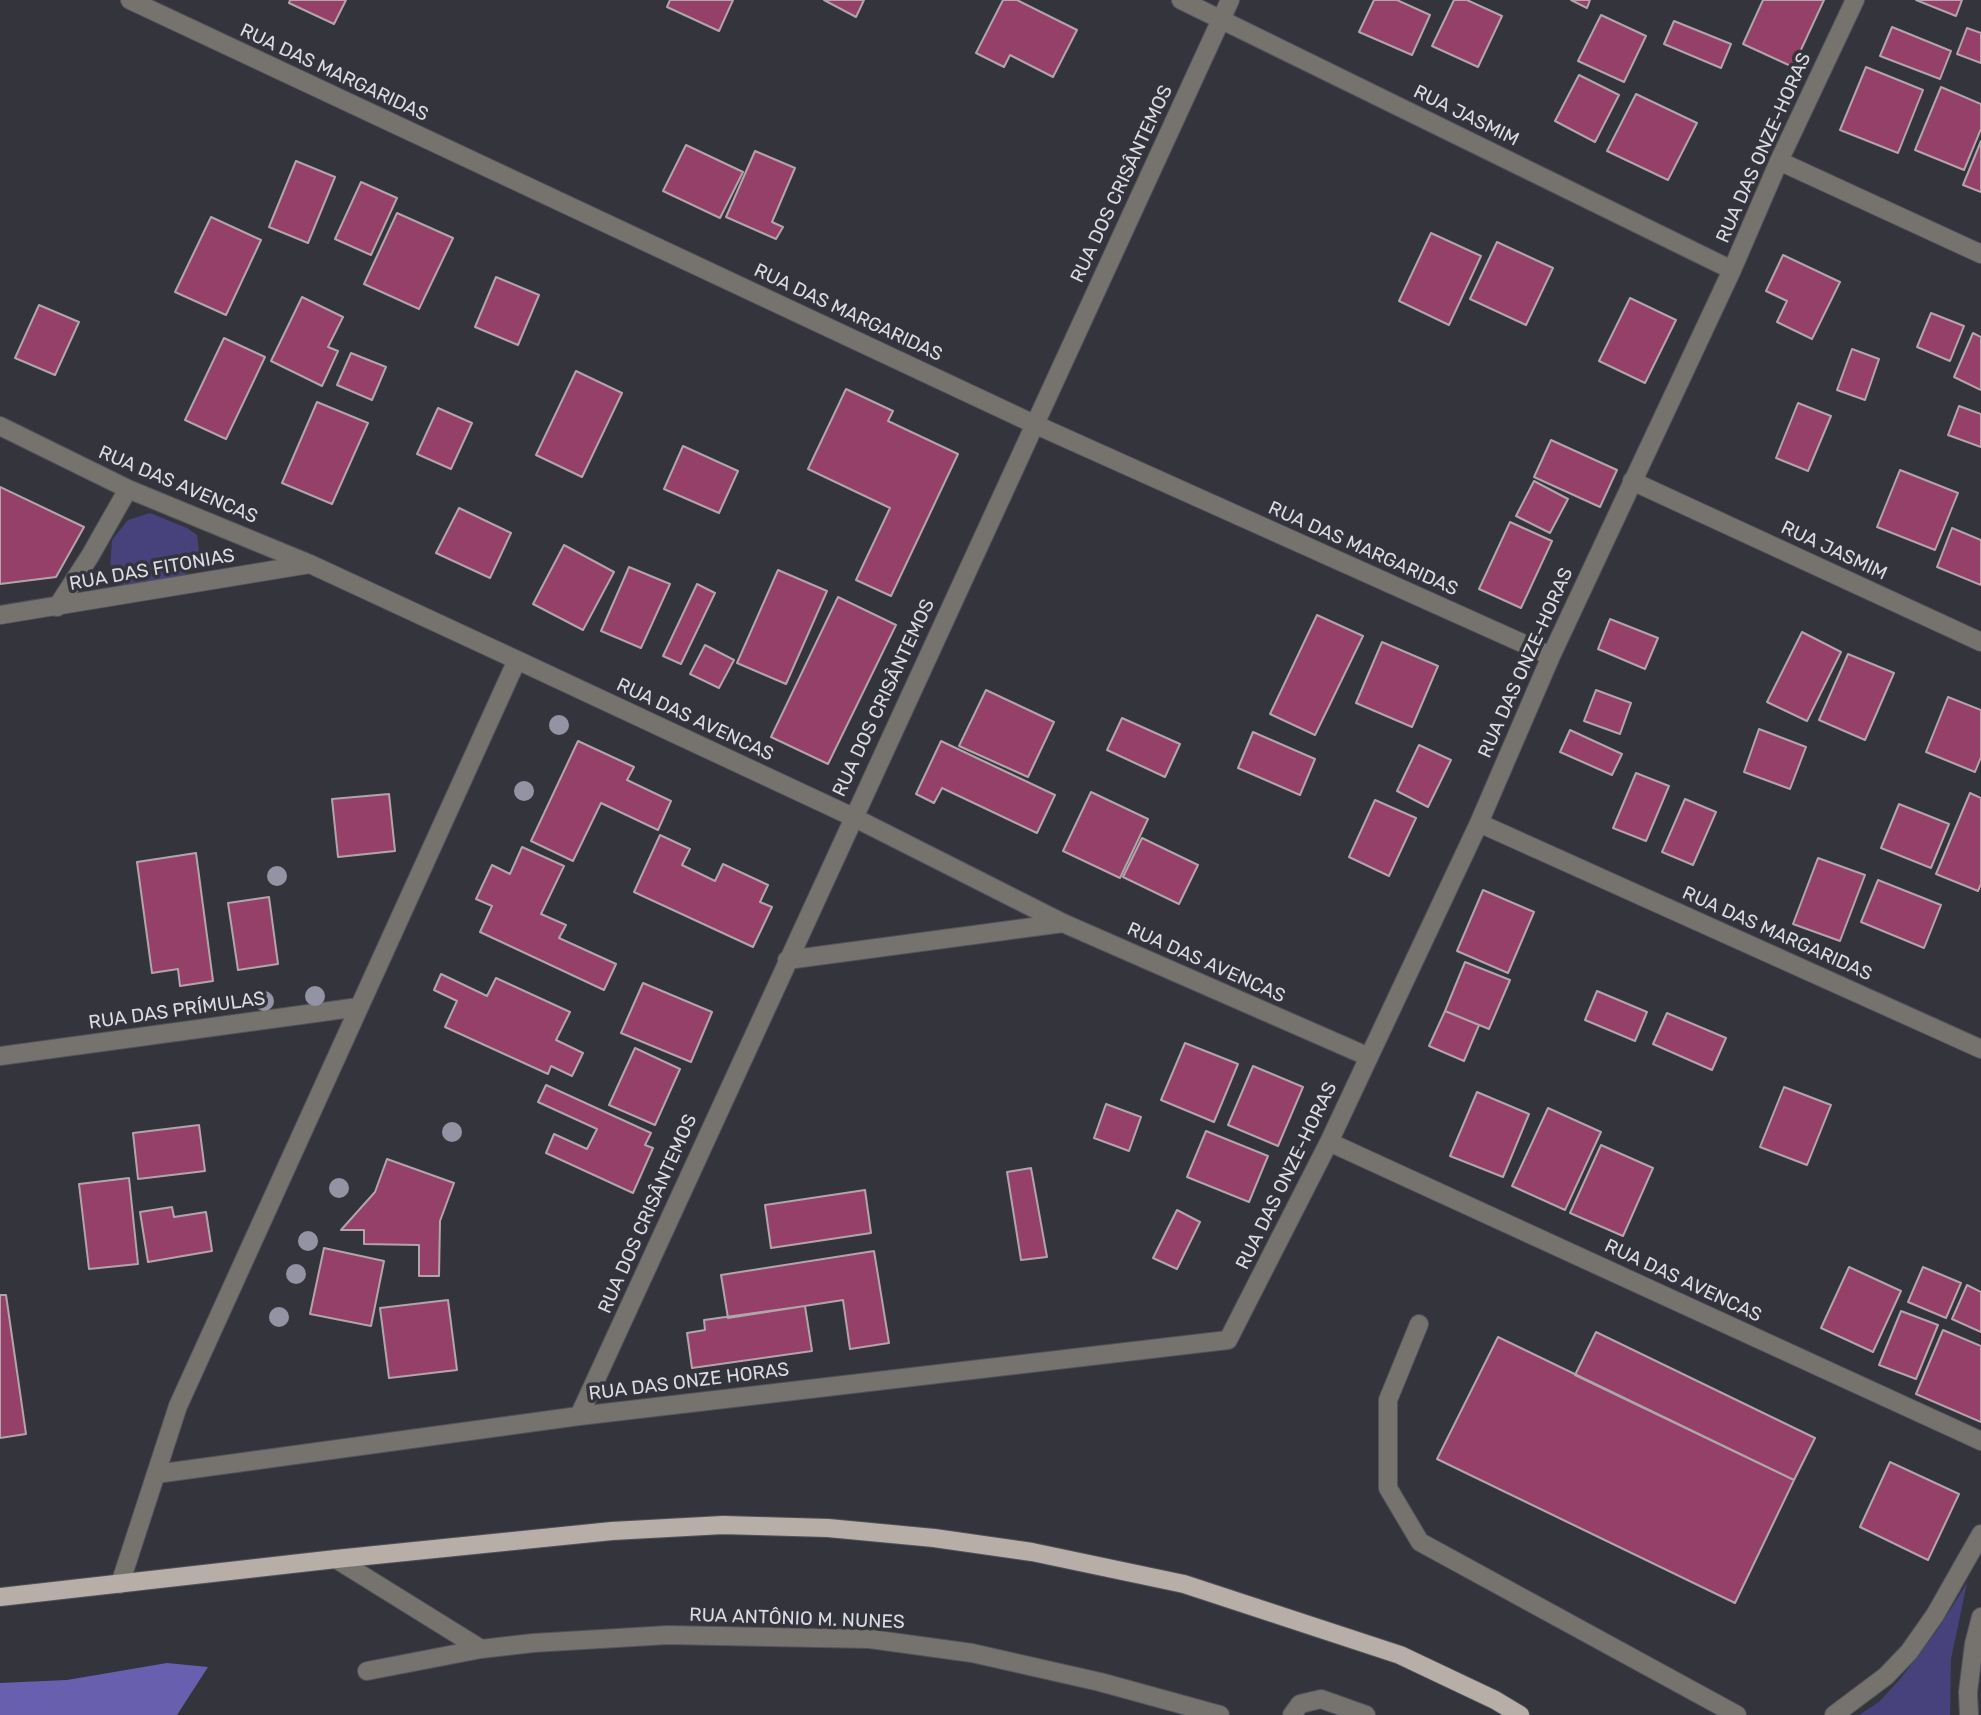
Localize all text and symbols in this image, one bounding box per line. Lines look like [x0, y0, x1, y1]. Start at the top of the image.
street label: RUA DAS MARGARIDAS [236, 19, 432, 127]
street label: RUA DAS ONZE-HORAS [1712, 49, 1816, 247]
street label: RUA JASMIM [1410, 81, 1522, 151]
street label: RUA DOS CRISÂNTEMOS [1066, 82, 1178, 286]
street label: RUA DAS MARGARIDAS [750, 259, 946, 367]
street label: RUA DAS AVENCAS [95, 441, 261, 529]
street label: RUA DAS MARGARIDAS [1265, 497, 1461, 601]
street label: RUA JASMIM [1777, 516, 1891, 586]
street label: RUA DAS FITONIAS [68, 544, 236, 596]
street label: RUA DAS ONZE-HORAS [1474, 564, 1578, 762]
street label: RUA DOS CRISÂNTEMOS [828, 596, 940, 800]
street label: RUA DAS AVENCAS [613, 674, 777, 766]
street label: RUA DAS MARGARIDAS [1679, 882, 1875, 986]
street label: RUA DAS AVENCAS [1123, 918, 1289, 1008]
street label: RUA DAS PRÍMULAS [87, 987, 267, 1035]
street label: RUA DAS ONZE-HORAS [1232, 1079, 1342, 1273]
street label: RUA DOS CRISÂNTEMOS [594, 1111, 702, 1317]
street label: RUA DAS AVENCAS [1601, 1235, 1765, 1327]
street label: RUA DAS ONZE HORAS [588, 1358, 790, 1406]
street label: RUA ANTÔNIO M. NUNES [689, 1604, 905, 1634]

